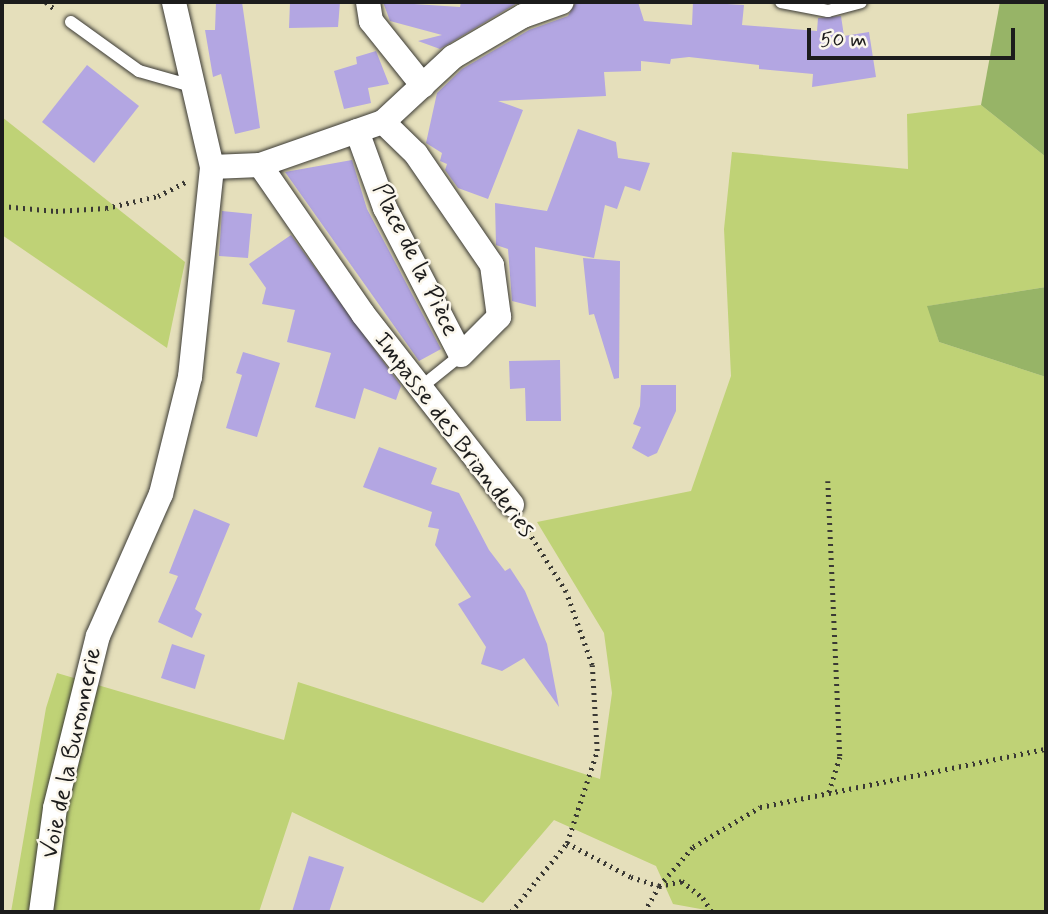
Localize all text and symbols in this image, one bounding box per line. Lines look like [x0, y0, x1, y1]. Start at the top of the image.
scale bar [810, 14, 1018, 58]
text: 50 m [820, 26, 867, 54]
street label: Place de la Pièce [366, 180, 464, 340]
street label: Impasse des Brianderies [367, 327, 541, 543]
street label: Voie de la Buronnerie [36, 646, 108, 860]

